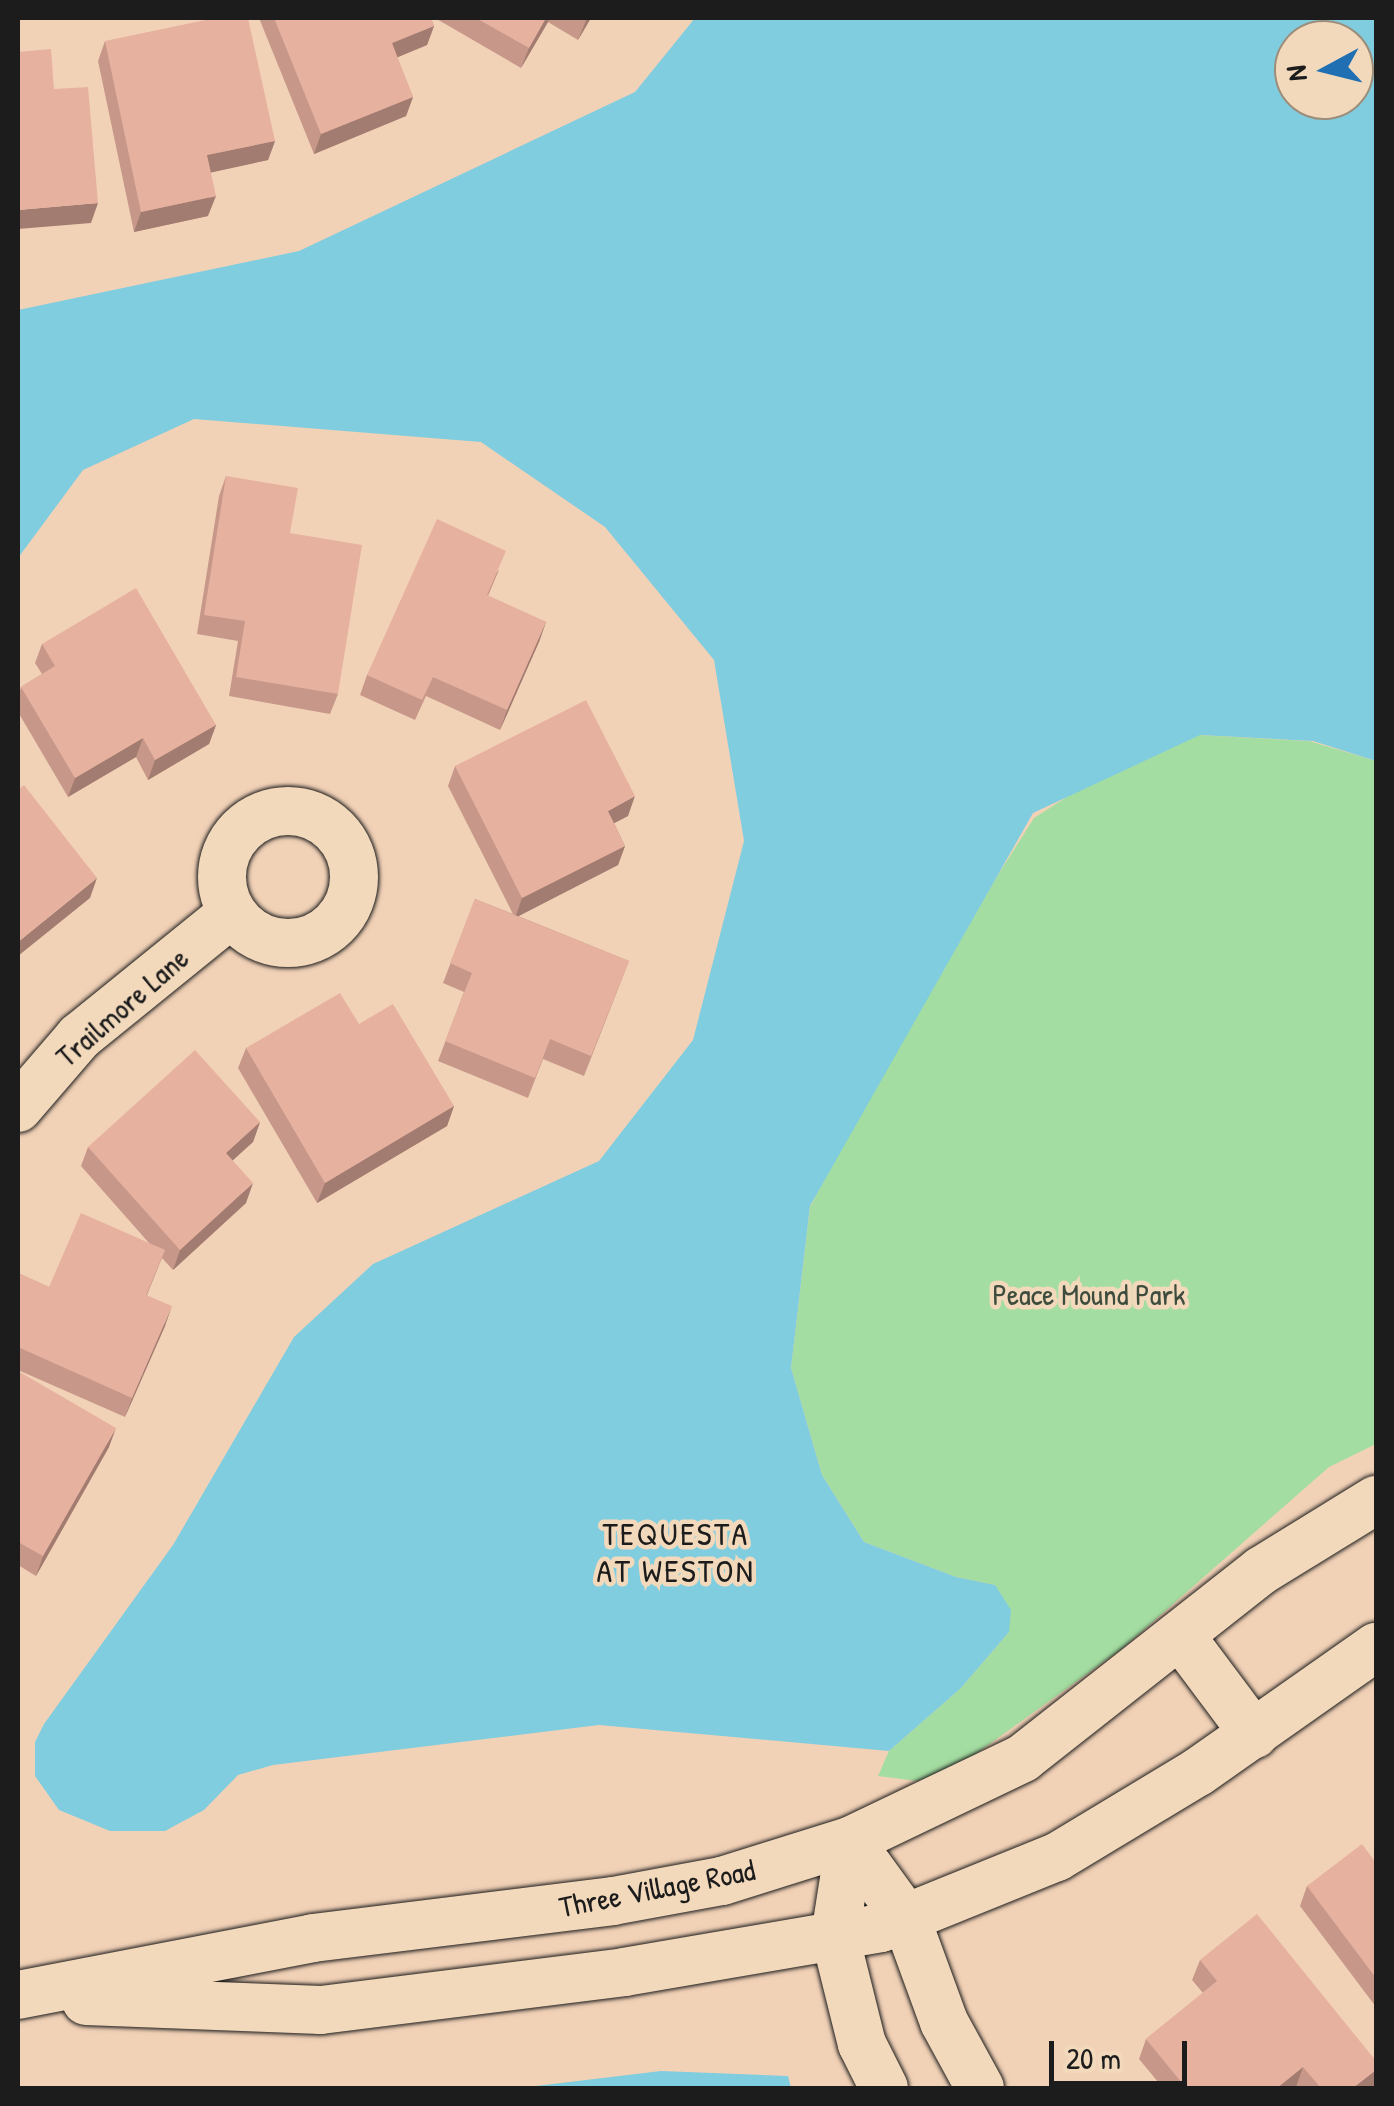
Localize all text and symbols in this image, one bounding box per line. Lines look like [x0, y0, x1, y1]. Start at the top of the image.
north arrow [1274, 20, 1374, 120]
text: N [1276, 64, 1316, 83]
street label: Trailmore Lane [49, 940, 195, 1074]
park label: Peace Mound Park [993, 1276, 1185, 1312]
district label: TEQUESTA AT WESTON [597, 1516, 755, 1591]
street label: Three Village Road [556, 1851, 758, 1925]
scale bar [1054, 2021, 1192, 2083]
text: 20 m [1066, 2038, 1121, 2078]

